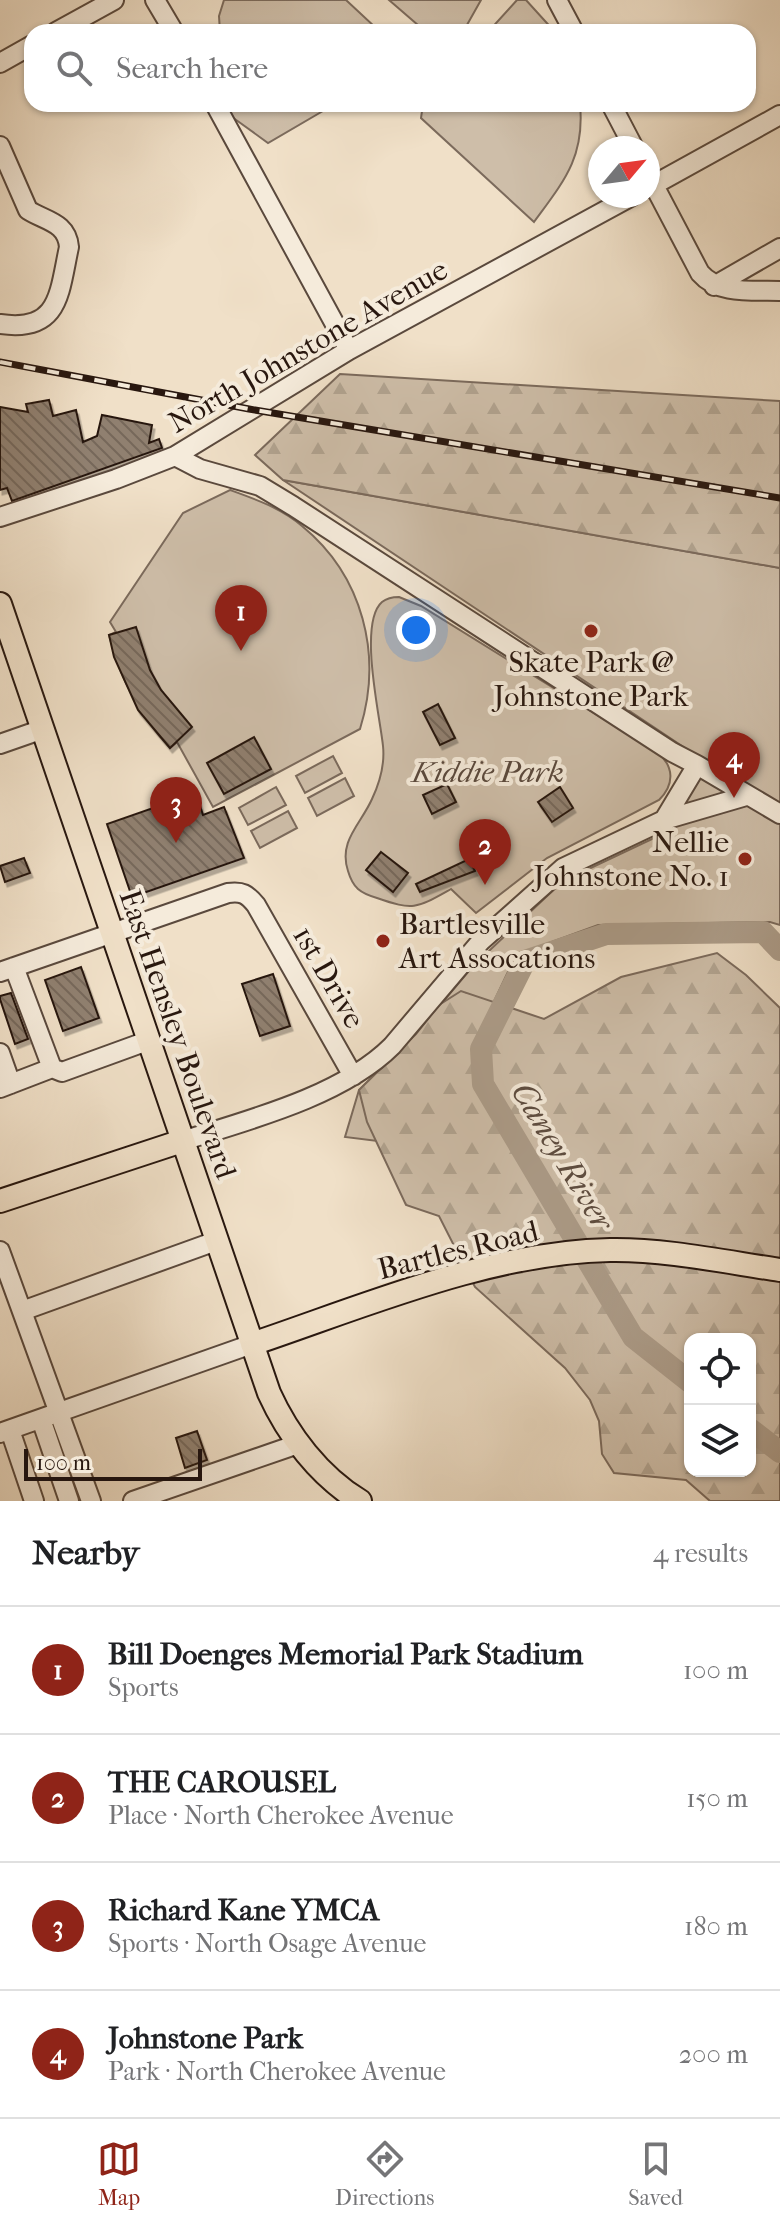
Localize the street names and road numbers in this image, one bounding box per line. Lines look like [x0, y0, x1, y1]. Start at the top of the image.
street label: North Johnstone Avenue [163, 252, 454, 441]
street label: East Hensley Boulevard [112, 885, 244, 1184]
street label: 1st Drive [285, 920, 372, 1035]
street label: Bartles Road [374, 1213, 543, 1287]

